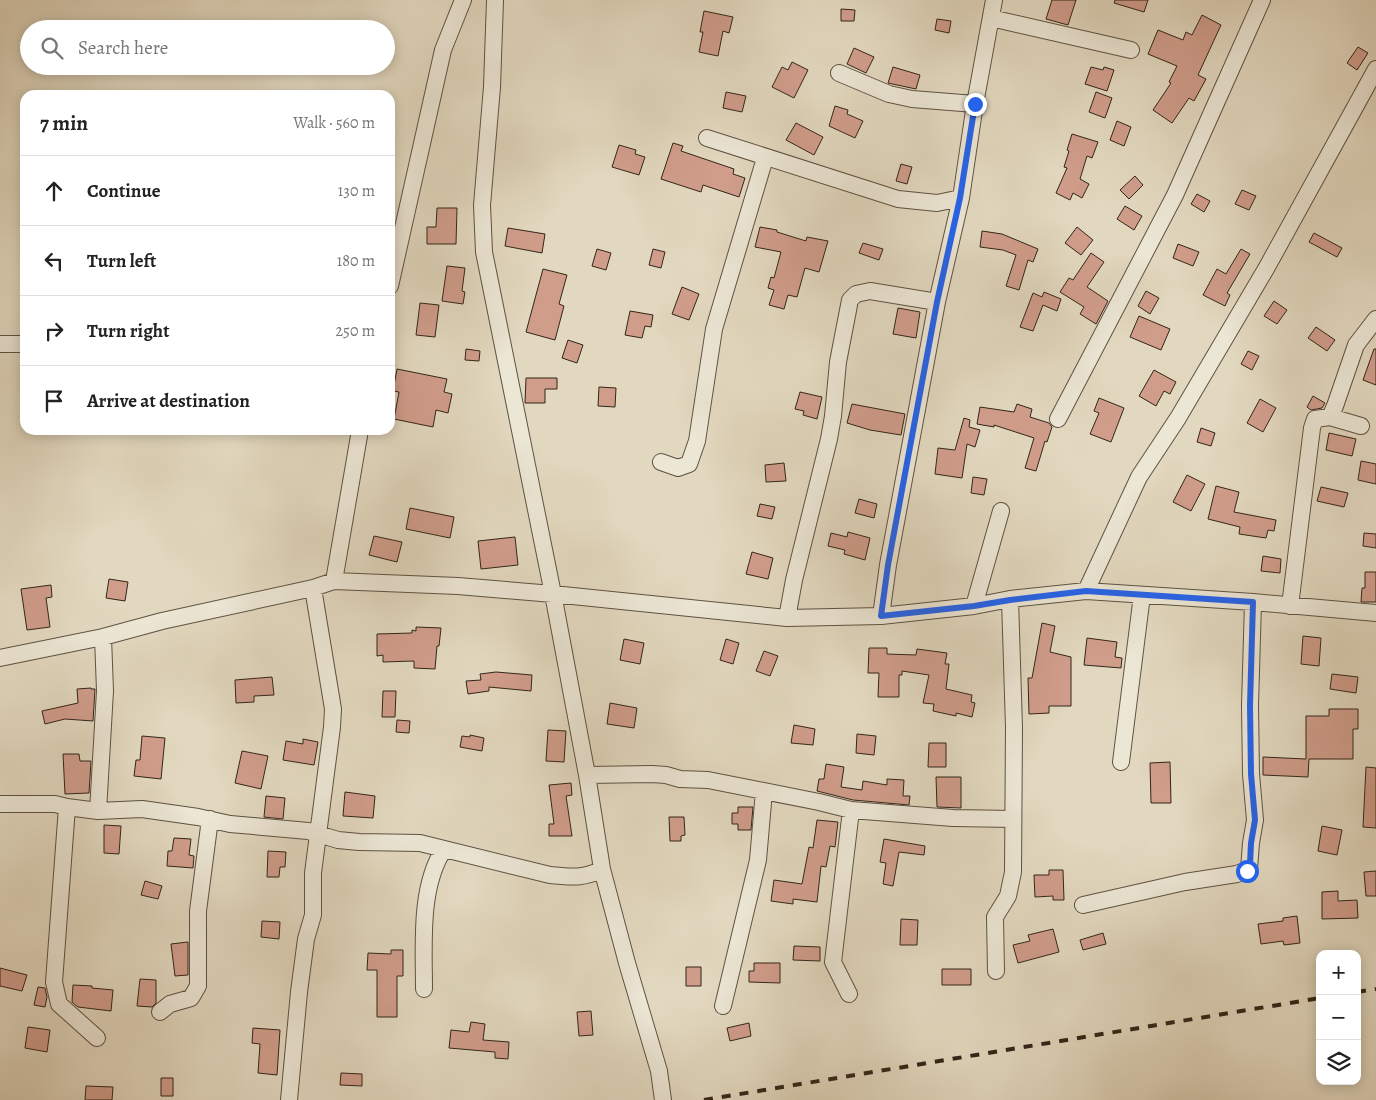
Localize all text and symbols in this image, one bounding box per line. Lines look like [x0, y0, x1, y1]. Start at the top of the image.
search box [20, 20, 395, 75]
icon: search [38, 34, 66, 62]
text: Search here [78, 35, 168, 61]
route end [964, 93, 987, 116]
text: 7 min [40, 109, 88, 137]
text: Walk · 560 m [293, 112, 375, 134]
icon: ahead [40, 177, 68, 205]
text: Continue [87, 178, 161, 204]
text: 130 m [338, 180, 375, 202]
icon: left [40, 247, 68, 275]
text: Turn left [87, 248, 156, 274]
text: 180 m [337, 250, 375, 272]
icon: right [40, 317, 68, 345]
text: Turn right [87, 318, 169, 344]
text: 250 m [336, 320, 375, 342]
icon: arrive [40, 387, 68, 415]
text: Arrive at destination [87, 388, 250, 414]
route start [1236, 860, 1259, 883]
map controls [1316, 950, 1361, 1085]
button: + [1316, 950, 1361, 995]
button: − [1316, 995, 1361, 1040]
button: layers [1316, 1040, 1361, 1085]

